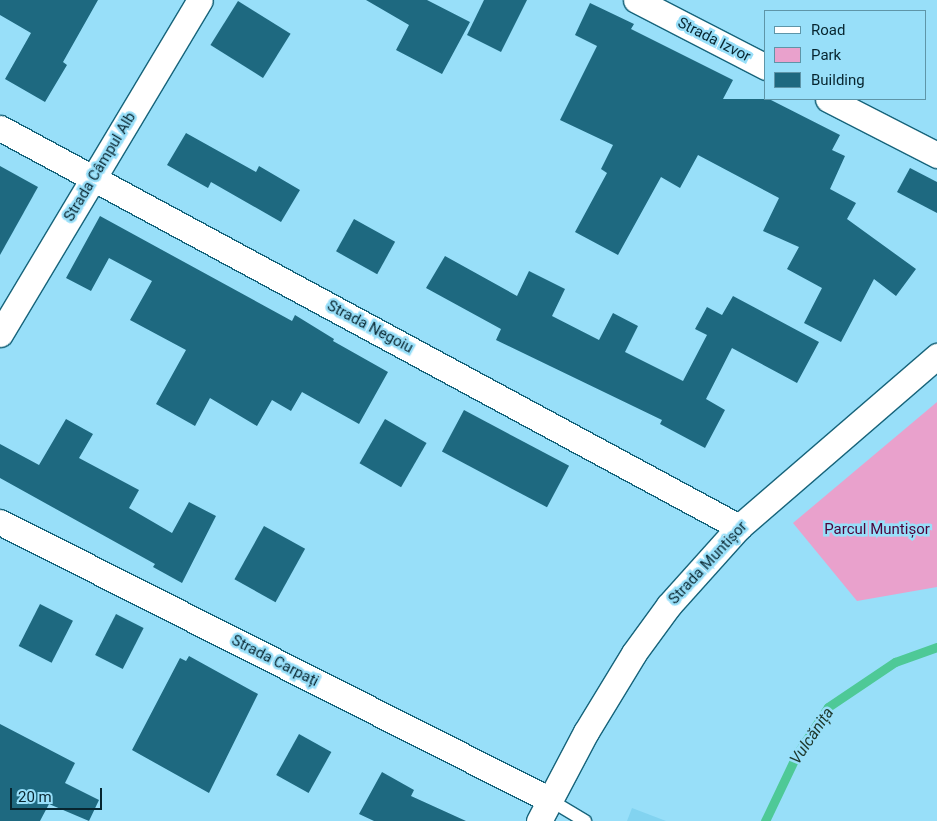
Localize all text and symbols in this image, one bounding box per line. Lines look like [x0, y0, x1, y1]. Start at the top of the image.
legend [764, 10, 927, 100]
street label: Strada Izvor [675, 14, 753, 66]
text: Road [811, 21, 845, 39]
text: Park [811, 46, 841, 64]
text: Building [811, 71, 865, 89]
street label: Strada Câmpul Alb [60, 109, 140, 225]
street label: Strada Negoiu [324, 297, 416, 357]
street label: Strada Muntișor [665, 518, 751, 608]
park label: Parcul Muntișor [824, 521, 930, 539]
street label: Strada Carpați [228, 631, 322, 691]
water label: Vulcănița [786, 704, 838, 768]
scale bar [12, 778, 105, 810]
text: 20 m [18, 788, 52, 806]

